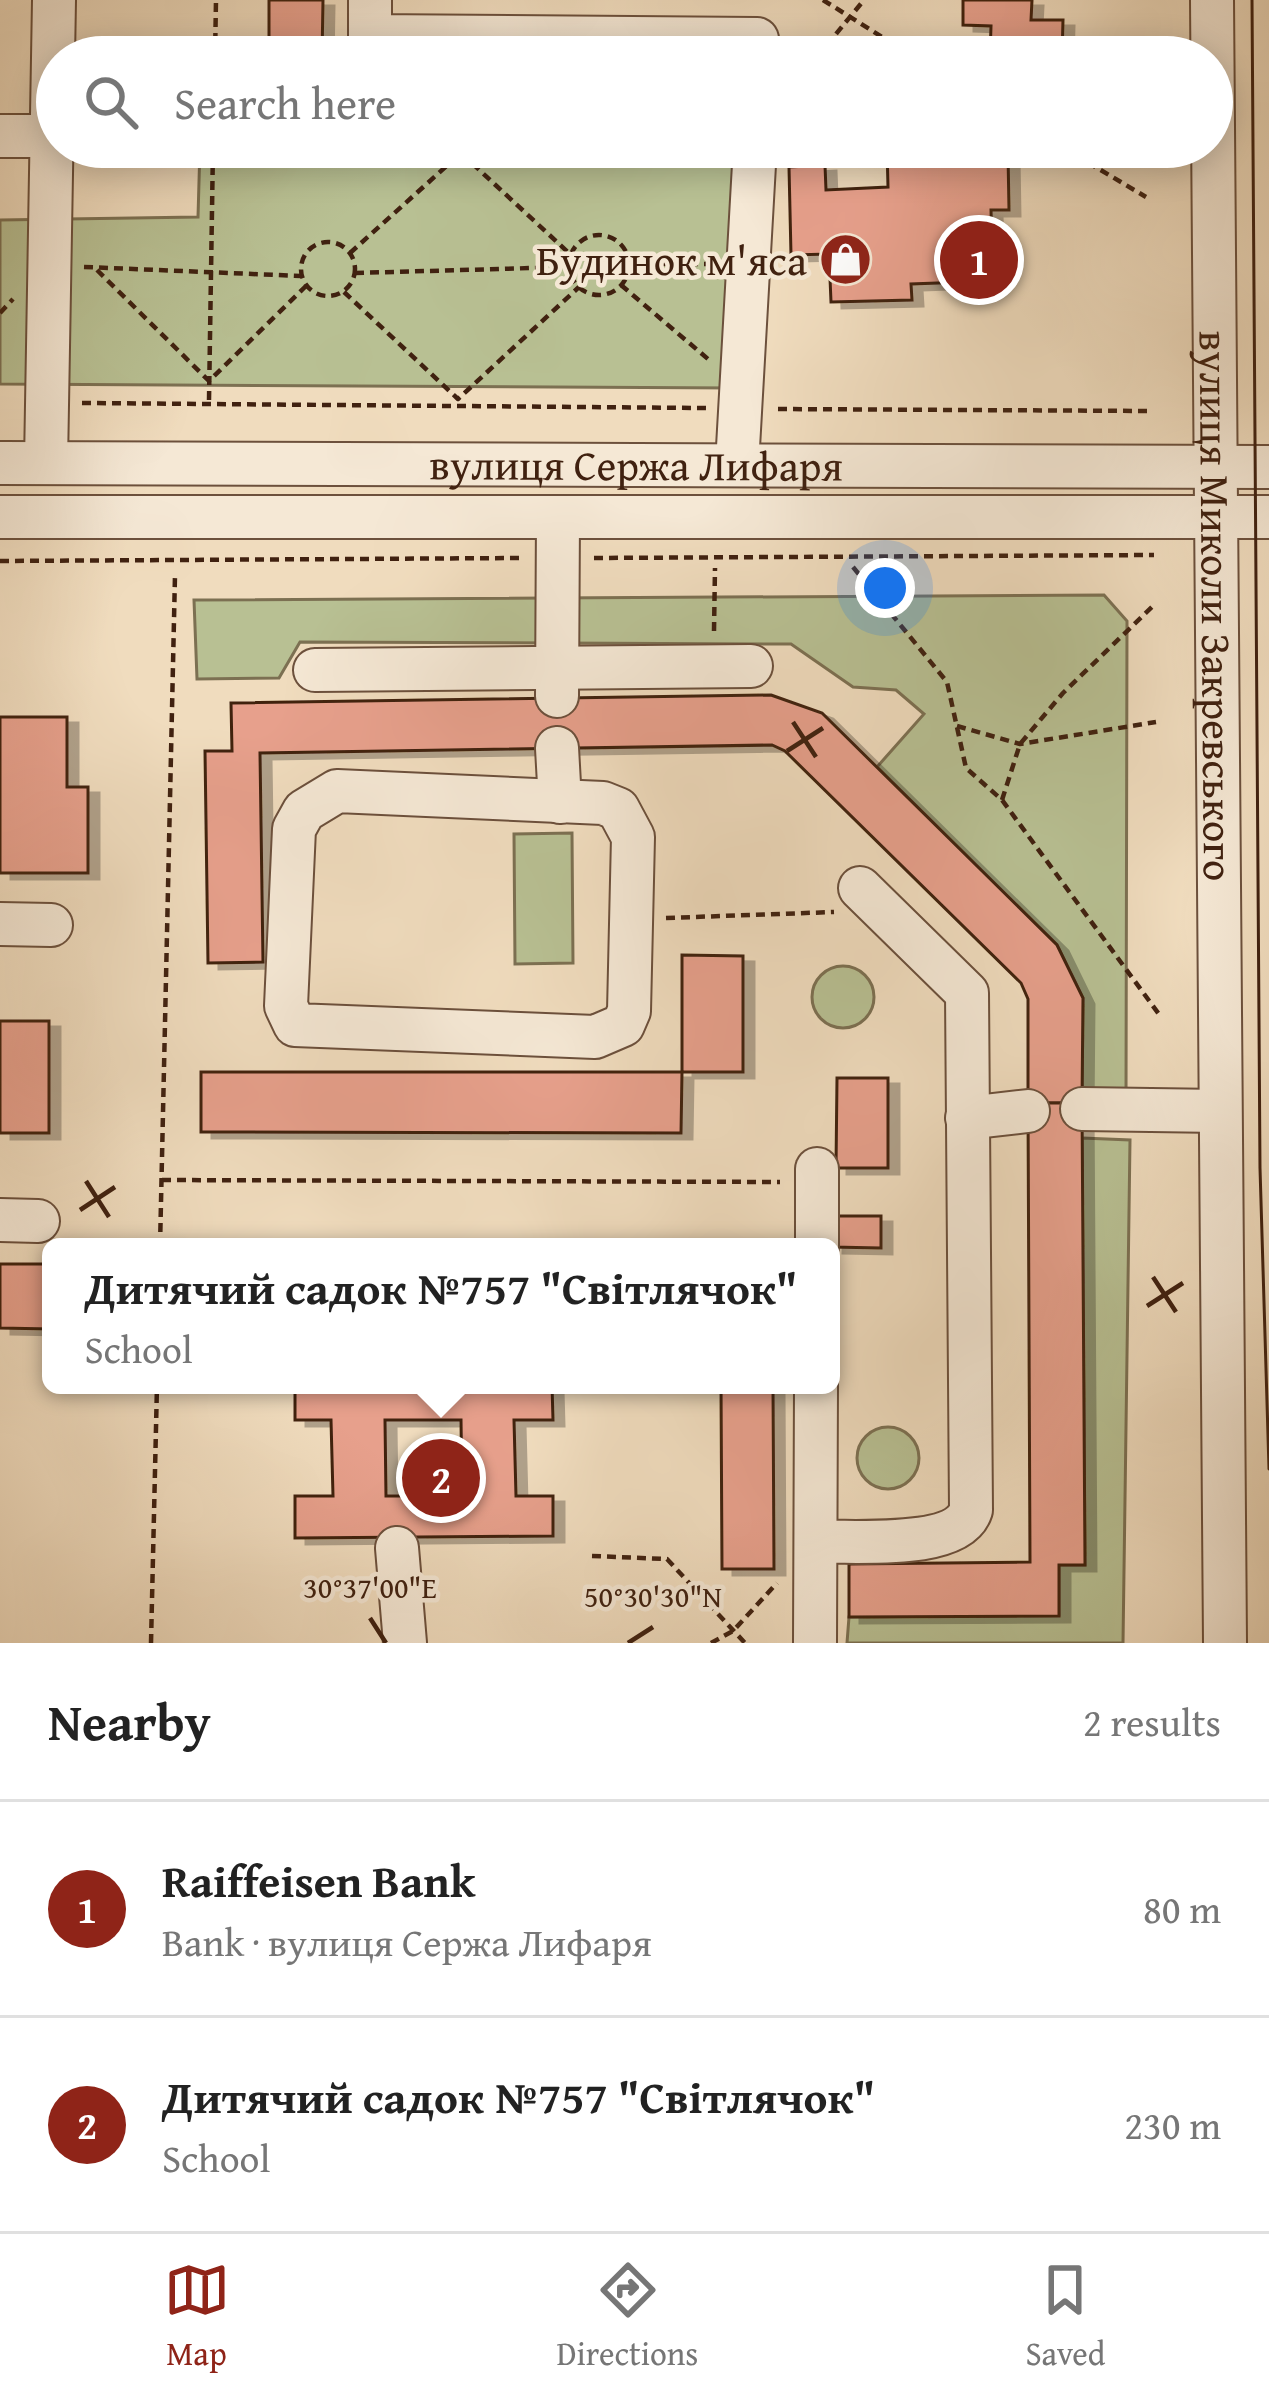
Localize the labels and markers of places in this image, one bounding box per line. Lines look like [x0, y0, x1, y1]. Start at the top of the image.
pin: 1 [940, 215, 1018, 305]
place label: Будинок м'яса [536, 229, 807, 290]
shop icon: Будинок м'яса [818, 232, 874, 288]
pin: 2 [402, 1433, 480, 1523]

